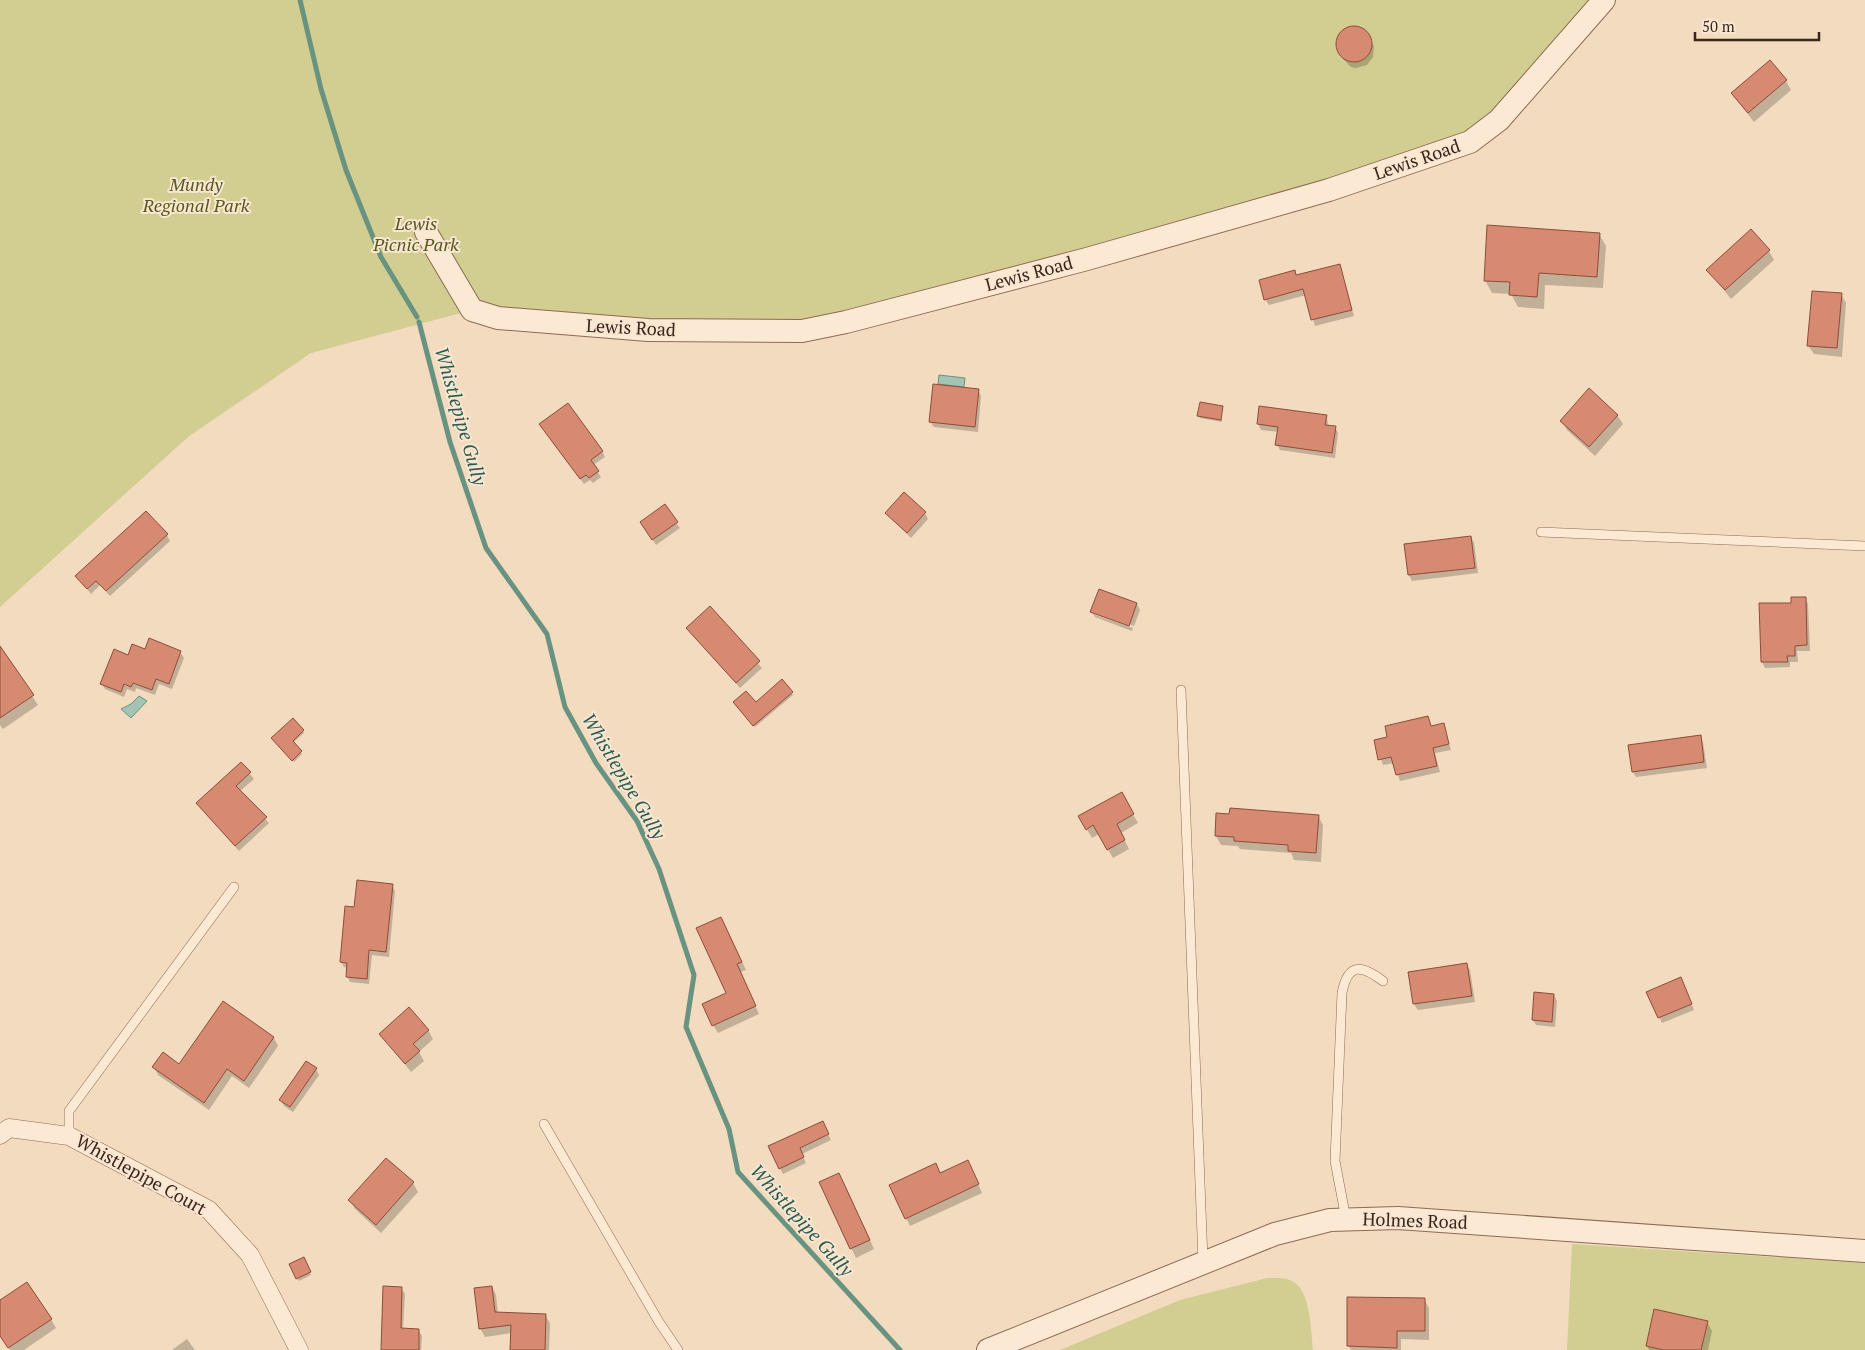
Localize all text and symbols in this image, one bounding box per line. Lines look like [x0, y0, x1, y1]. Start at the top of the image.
scale bar [1695, 10, 1819, 42]
text: 50 m [1702, 16, 1735, 36]
street label: Lewis Road [1370, 133, 1463, 185]
park label: Mundy Regional Park [142, 172, 250, 217]
park label: Lewis Picnic Park [372, 211, 459, 256]
street label: Lewis Road [982, 250, 1075, 296]
street label: Lewis Road [586, 313, 677, 341]
water label: Whistlepipe Gully [430, 344, 494, 489]
water label: Whistlepipe Gully [577, 708, 673, 845]
street label: Whistlepipe Court [72, 1128, 211, 1220]
water label: Whistlepipe Gully [745, 1158, 860, 1282]
street label: Holmes Road [1362, 1206, 1468, 1234]

